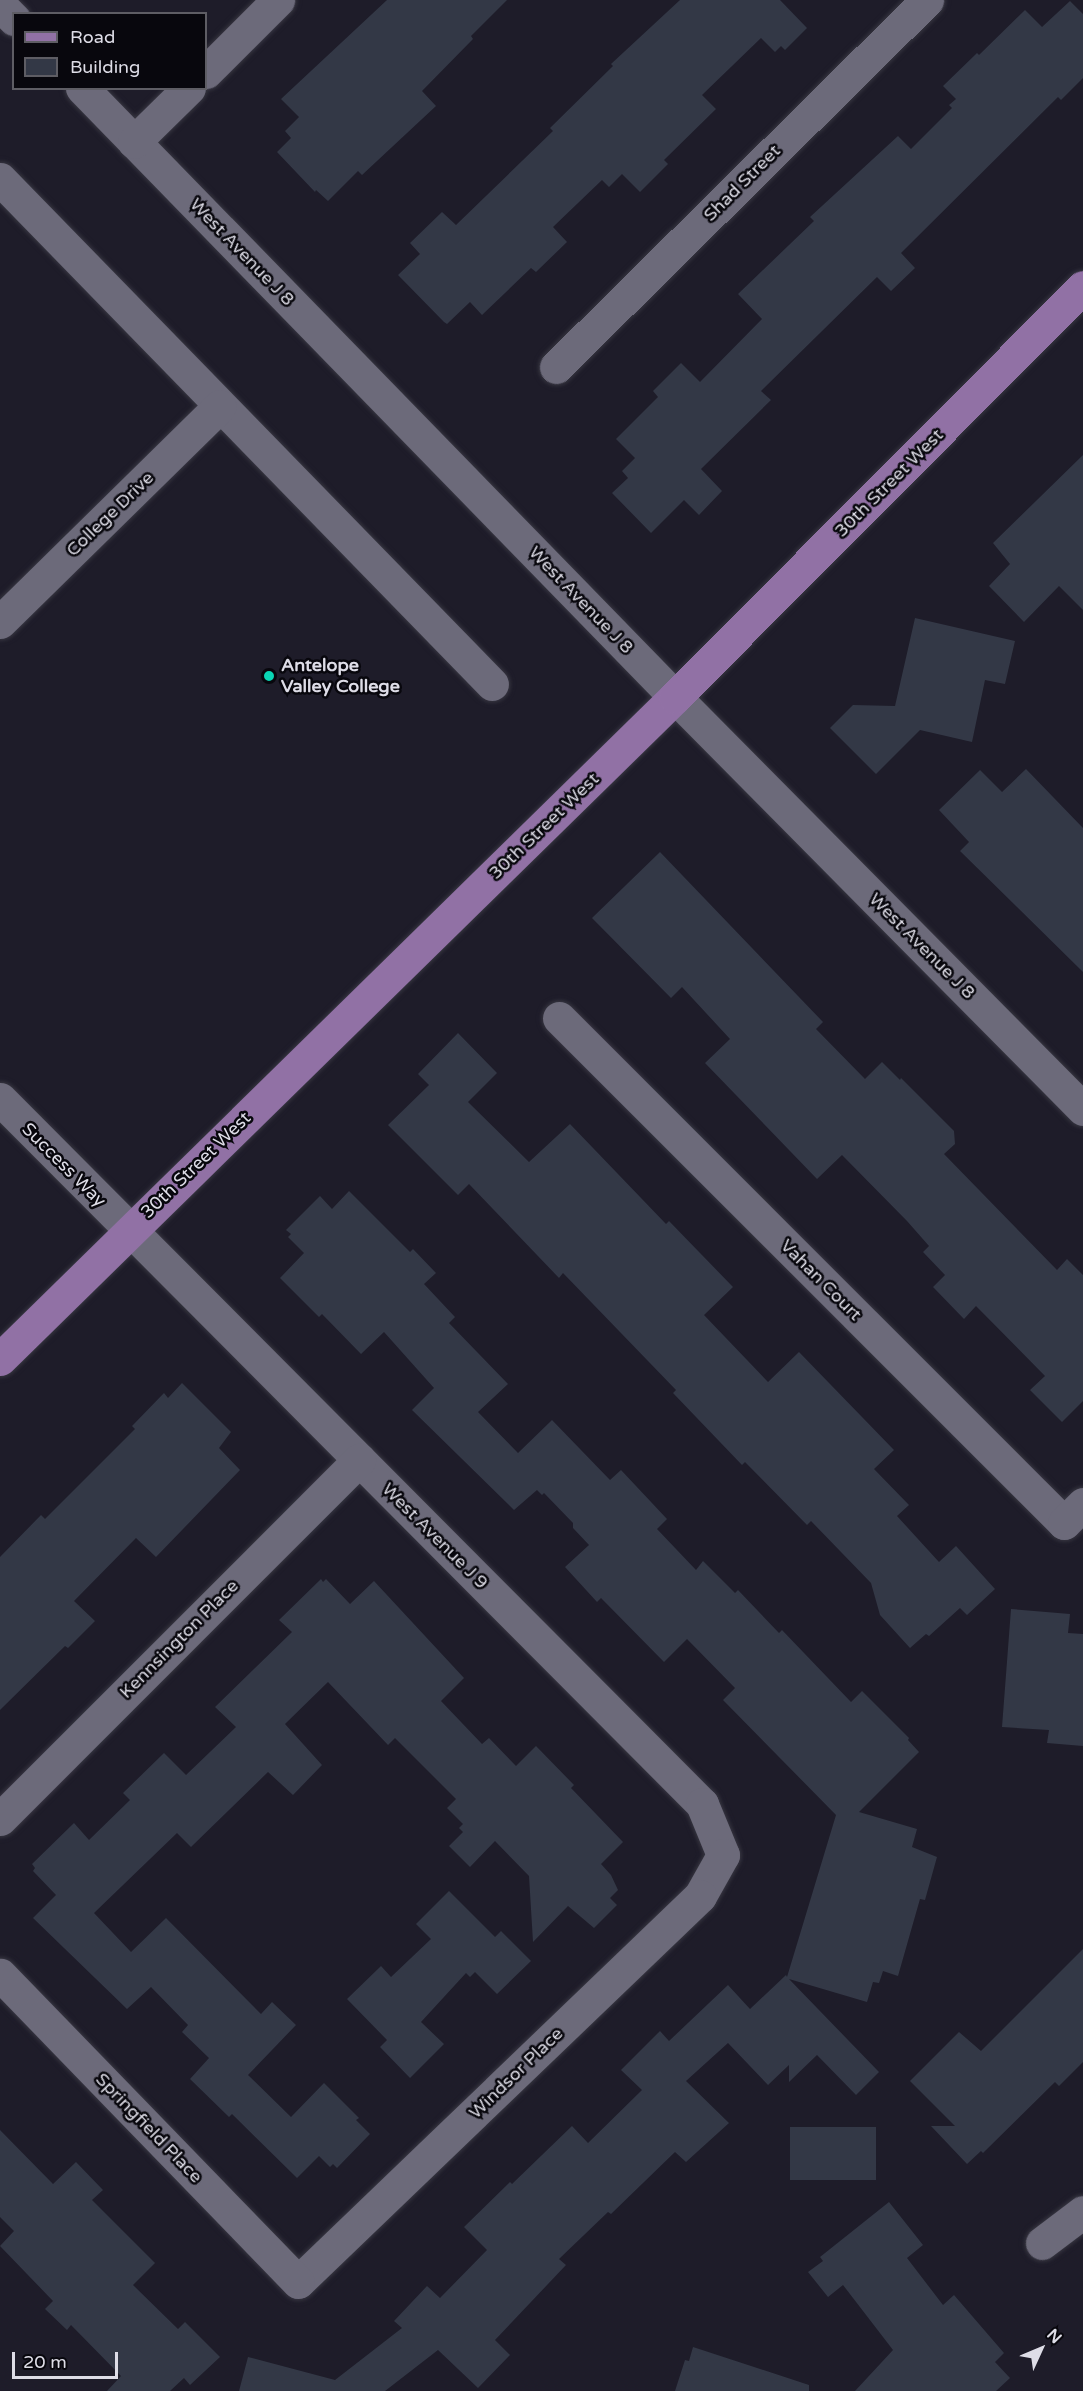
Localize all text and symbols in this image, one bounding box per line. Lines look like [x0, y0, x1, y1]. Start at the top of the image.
legend [12, 12, 207, 90]
text: Road [70, 26, 115, 48]
text: Building [70, 56, 140, 78]
street label: Shad Street [699, 140, 785, 226]
street label: West Avenue J 8 [185, 194, 299, 310]
street label: 30th Street West [830, 424, 948, 542]
street label: College Drive [62, 467, 158, 561]
street label: West Avenue J 8 [524, 542, 638, 658]
place label: Antelope Valley College [281, 655, 400, 698]
marker: Antelope Valley College [262, 669, 276, 683]
street label: 30th Street West [485, 768, 603, 884]
street label: West Avenue J 8 [864, 888, 980, 1004]
street label: 30th Street West [137, 1107, 255, 1223]
street label: Success Way [17, 1118, 111, 1212]
street label: Vahan Court [776, 1235, 866, 1325]
street label: West Avenue J 9 [377, 1478, 493, 1594]
street label: Kennsington Place [115, 1575, 243, 1703]
street label: Windsor Place [465, 2023, 567, 2123]
street label: Springfield Place [91, 2069, 207, 2187]
north arrow [1011, 2319, 1071, 2379]
text: N [1042, 2325, 1066, 2348]
scale bar [15, 2340, 122, 2378]
text: 20 m [23, 2351, 67, 2373]

